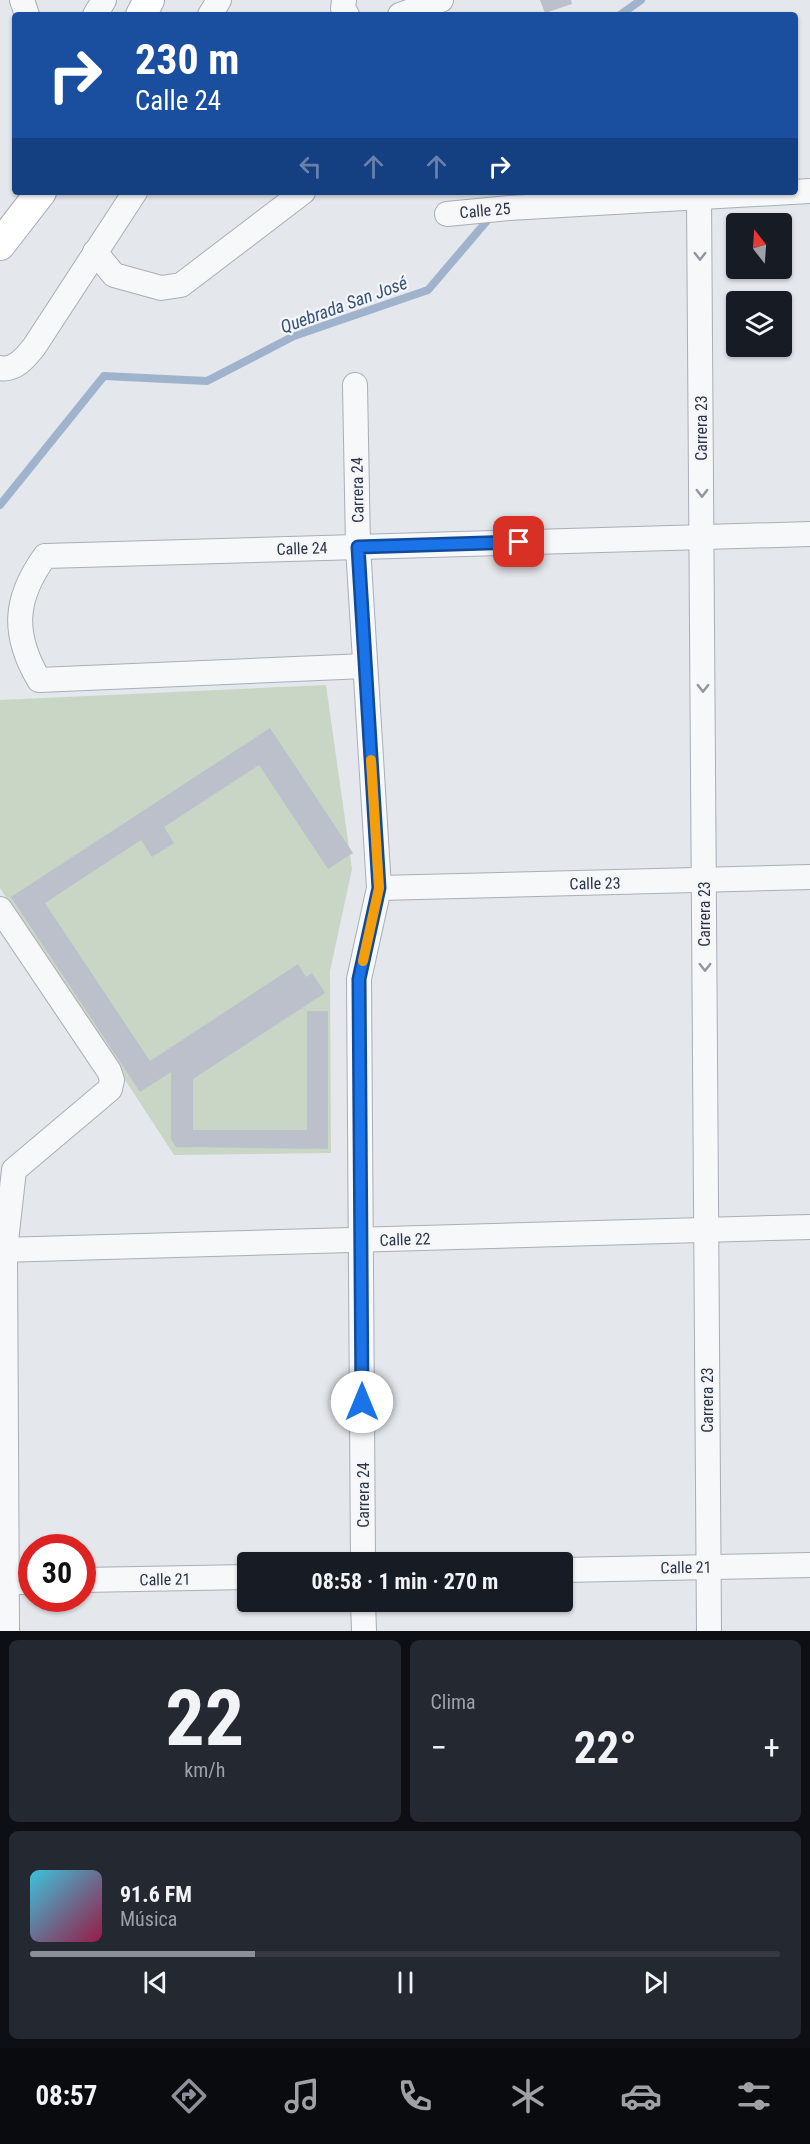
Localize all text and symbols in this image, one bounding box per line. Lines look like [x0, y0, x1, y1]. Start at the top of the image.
text: 230 m [135, 35, 240, 84]
icon: right [36, 36, 114, 114]
text: Calle 24 [135, 85, 221, 117]
icon: left [294, 150, 327, 183]
icon: ahead [357, 150, 390, 183]
icon: ahead [420, 150, 453, 183]
icon: right [483, 150, 516, 183]
street label: Calle 25 [459, 199, 511, 222]
north arrow [726, 213, 792, 279]
map controls [726, 213, 792, 357]
one-way arrow [694, 251, 706, 260]
water label: Quebrada San José [278, 272, 411, 337]
button: layers [726, 291, 792, 357]
street label: Carrera 23 [692, 395, 711, 461]
street label: Carrera 24 [347, 457, 368, 523]
one-way arrow [696, 488, 708, 497]
pin [493, 516, 544, 567]
icon: arrive [502, 525, 535, 558]
street label: Calle 24 [276, 538, 328, 559]
one-way arrow [697, 683, 709, 692]
street label: Calle 23 [569, 874, 621, 893]
street label: Carrera 23 [695, 881, 714, 947]
one-way arrow [699, 962, 711, 971]
street label: Calle 22 [379, 1229, 431, 1250]
street label: Carrera 23 [698, 1367, 717, 1433]
position arrow [330, 1370, 394, 1434]
street label: Carrera 24 [354, 1462, 373, 1528]
speed limit sign: 30 [18, 1534, 96, 1612]
street label: Calle 21 [660, 1558, 712, 1577]
text: 08:58 · 1 min · 270 m [312, 1569, 498, 1594]
street label: Calle 21 [139, 1570, 191, 1589]
text: 22 [165, 1673, 244, 1764]
text: Clima [431, 1690, 476, 1714]
text: 22° [574, 1721, 637, 1774]
text: − [431, 1728, 447, 1767]
text: + [764, 1728, 780, 1767]
text: km/h [184, 1758, 225, 1782]
text: 91.6 FM [120, 1882, 192, 1907]
text: Música [120, 1907, 177, 1931]
icon: previous [139, 1966, 172, 1999]
icon: pause [389, 1966, 422, 1999]
icon: next [639, 1966, 672, 1999]
icon: directions [168, 2075, 210, 2117]
icon: music [281, 2075, 323, 2117]
icon: phone [394, 2075, 436, 2117]
icon: climate [507, 2075, 549, 2117]
icon: car [620, 2075, 662, 2117]
icon: filters [733, 2075, 775, 2117]
text: 08:57 [35, 2080, 97, 2112]

